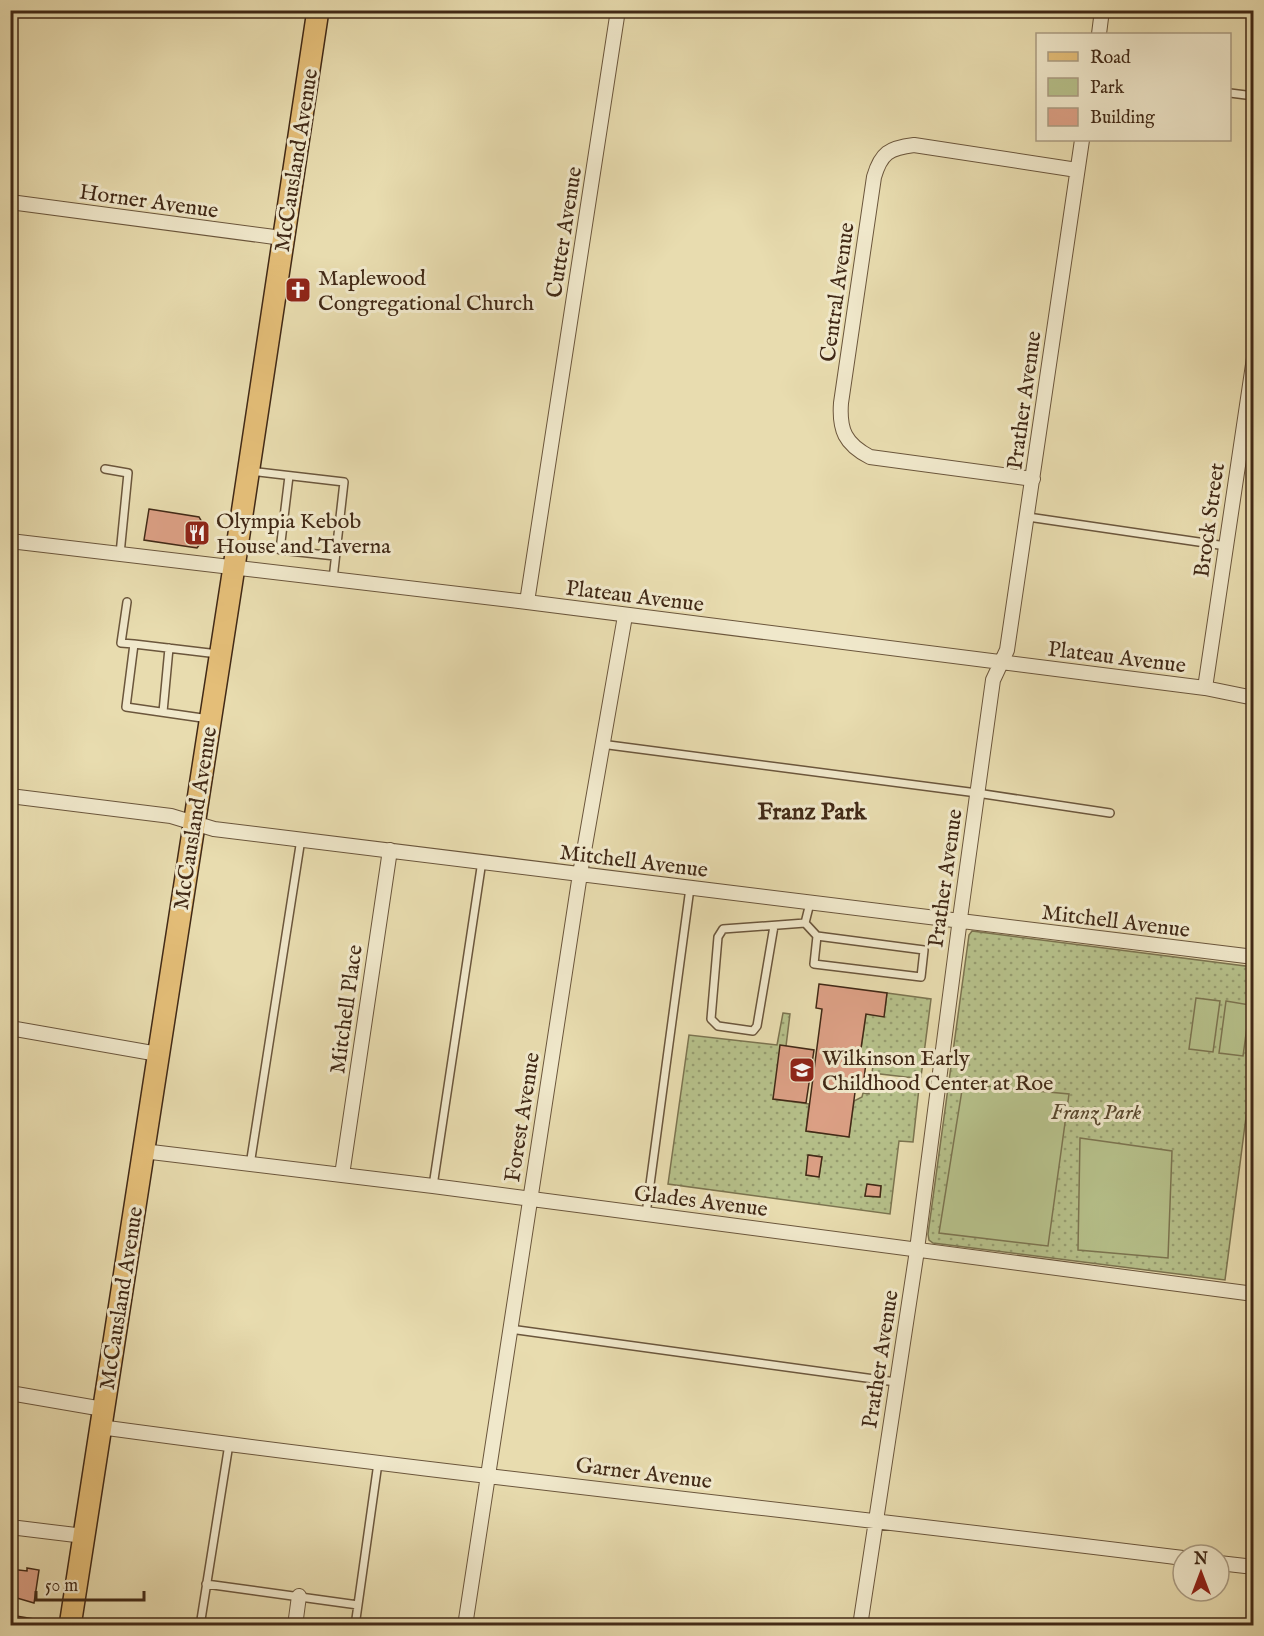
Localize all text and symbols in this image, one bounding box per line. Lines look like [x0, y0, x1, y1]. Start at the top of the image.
legend [1036, 33, 1231, 141]
text: Road [1090, 47, 1131, 70]
street label: McCausland Avenue [269, 67, 325, 254]
text: Park [1090, 77, 1125, 100]
text: Building [1090, 107, 1155, 130]
street label: Cutter Avenue [541, 165, 589, 300]
street label: Horner Avenue [77, 178, 220, 226]
street label: Central Avenue [814, 221, 862, 364]
place label: Maplewood Congregational Church [318, 265, 534, 318]
church icon: Maplewood Congregational Church [283, 275, 313, 305]
street label: Prather Avenue [1001, 329, 1049, 471]
street label: Brock Street [1188, 461, 1232, 579]
place label: Olympia Kebob House and Taverna [216, 508, 391, 561]
restaurant icon: Olympia Kebob House and Taverna [182, 518, 212, 548]
street label: Plateau Avenue [564, 575, 705, 619]
street label: Plateau Avenue [1046, 636, 1187, 680]
street label: McCausland Avenue [168, 725, 224, 912]
district label: Franz Park [758, 797, 868, 828]
street label: Prather Avenue [922, 807, 970, 949]
street label: Mitchell Avenue [558, 839, 710, 885]
street label: Mitchell Avenue [1040, 899, 1192, 945]
street label: Mitchell Place [324, 943, 370, 1076]
place label: Wilkinson Early Childhood Center at Roe [822, 1045, 1053, 1098]
street label: Forest Avenue [499, 1050, 547, 1184]
school or university icon: Wilkinson Early Childhood Center at Roe [787, 1055, 817, 1085]
park label: Franz Park [1051, 1099, 1141, 1127]
street label: Glades Avenue [632, 1180, 769, 1224]
street label: McCausland Avenue [94, 1205, 150, 1392]
street label: Prather Avenue [856, 1288, 906, 1430]
street label: Garner Avenue [574, 1452, 713, 1496]
north arrow [1171, 1543, 1231, 1603]
text: N [1193, 1550, 1208, 1570]
scale bar [36, 1564, 144, 1602]
text: 50 m [45, 1575, 78, 1598]

